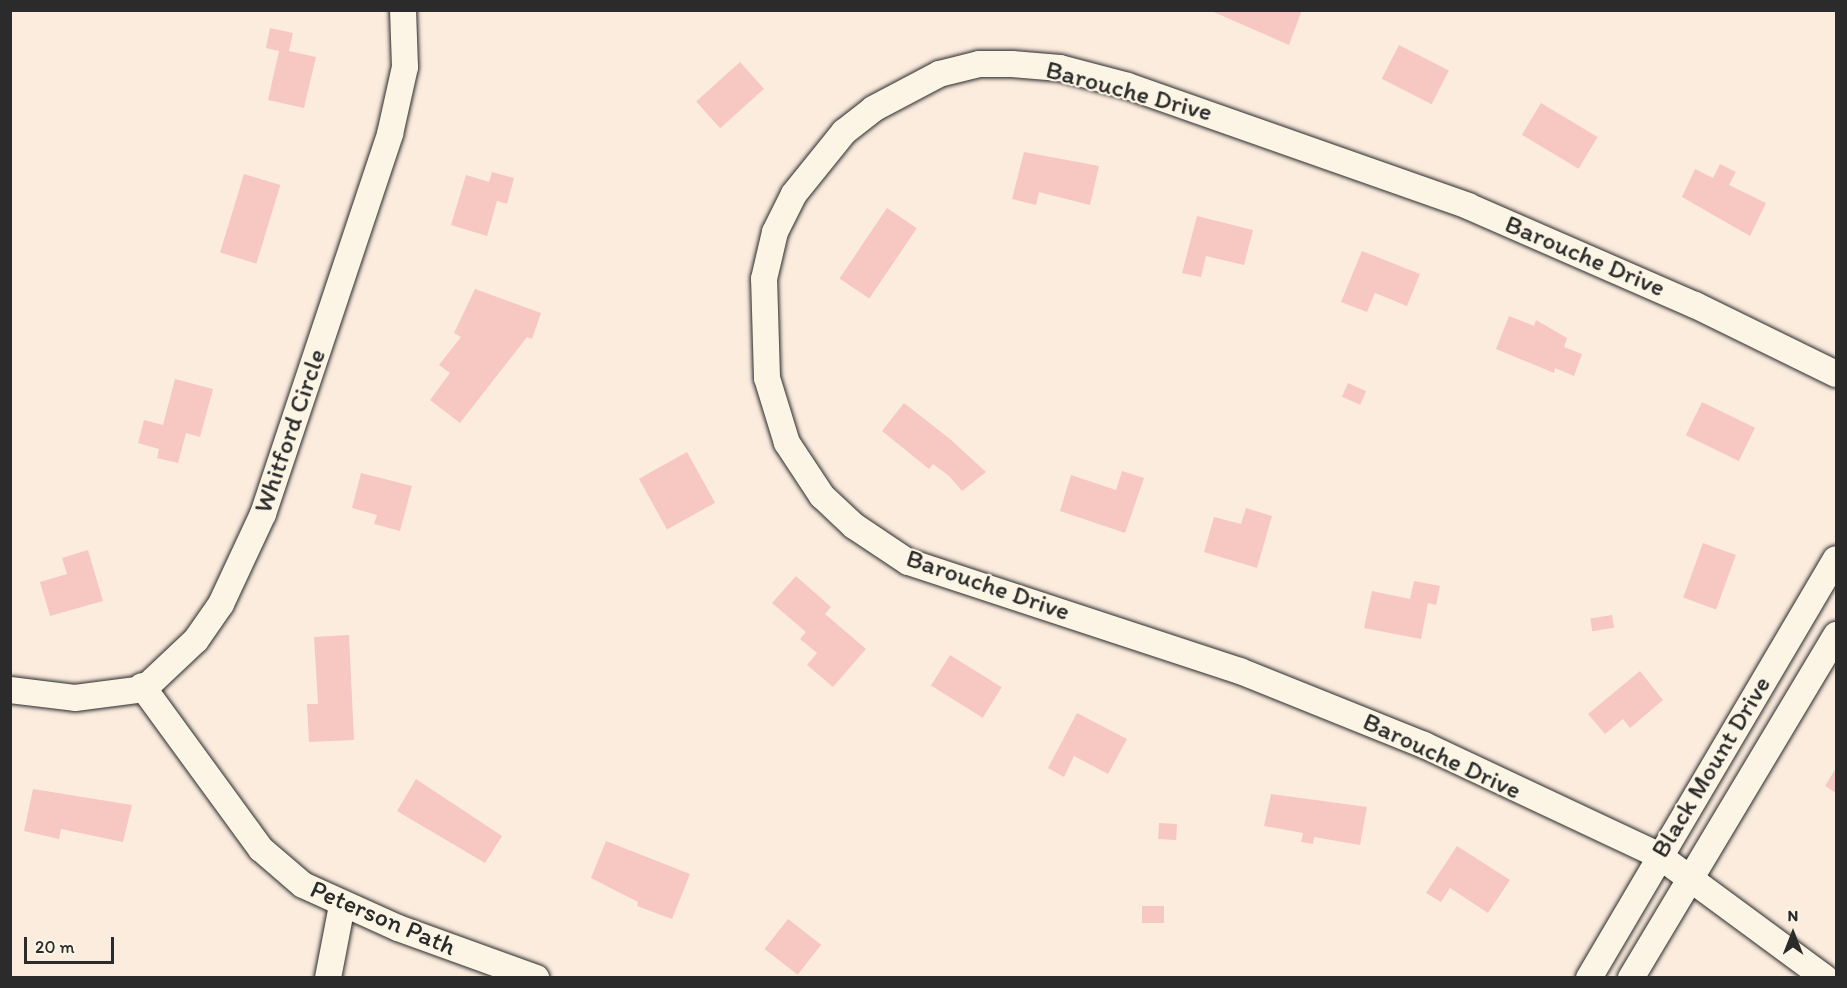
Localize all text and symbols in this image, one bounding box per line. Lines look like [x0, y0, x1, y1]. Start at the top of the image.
street label: Barouche Drive [1042, 54, 1216, 128]
street label: Barouche Drive [1500, 208, 1670, 304]
street label: Whitford Circle [247, 345, 333, 517]
street label: Barouche Drive [902, 542, 1074, 628]
street label: Black Mount Drive [1645, 671, 1777, 863]
street label: Barouche Drive [1358, 706, 1526, 806]
street label: Peterson Path [306, 873, 460, 963]
north arrow [1763, 904, 1823, 964]
text: N [1788, 906, 1798, 925]
scale bar [27, 925, 117, 963]
text: 20 m [35, 936, 75, 958]

